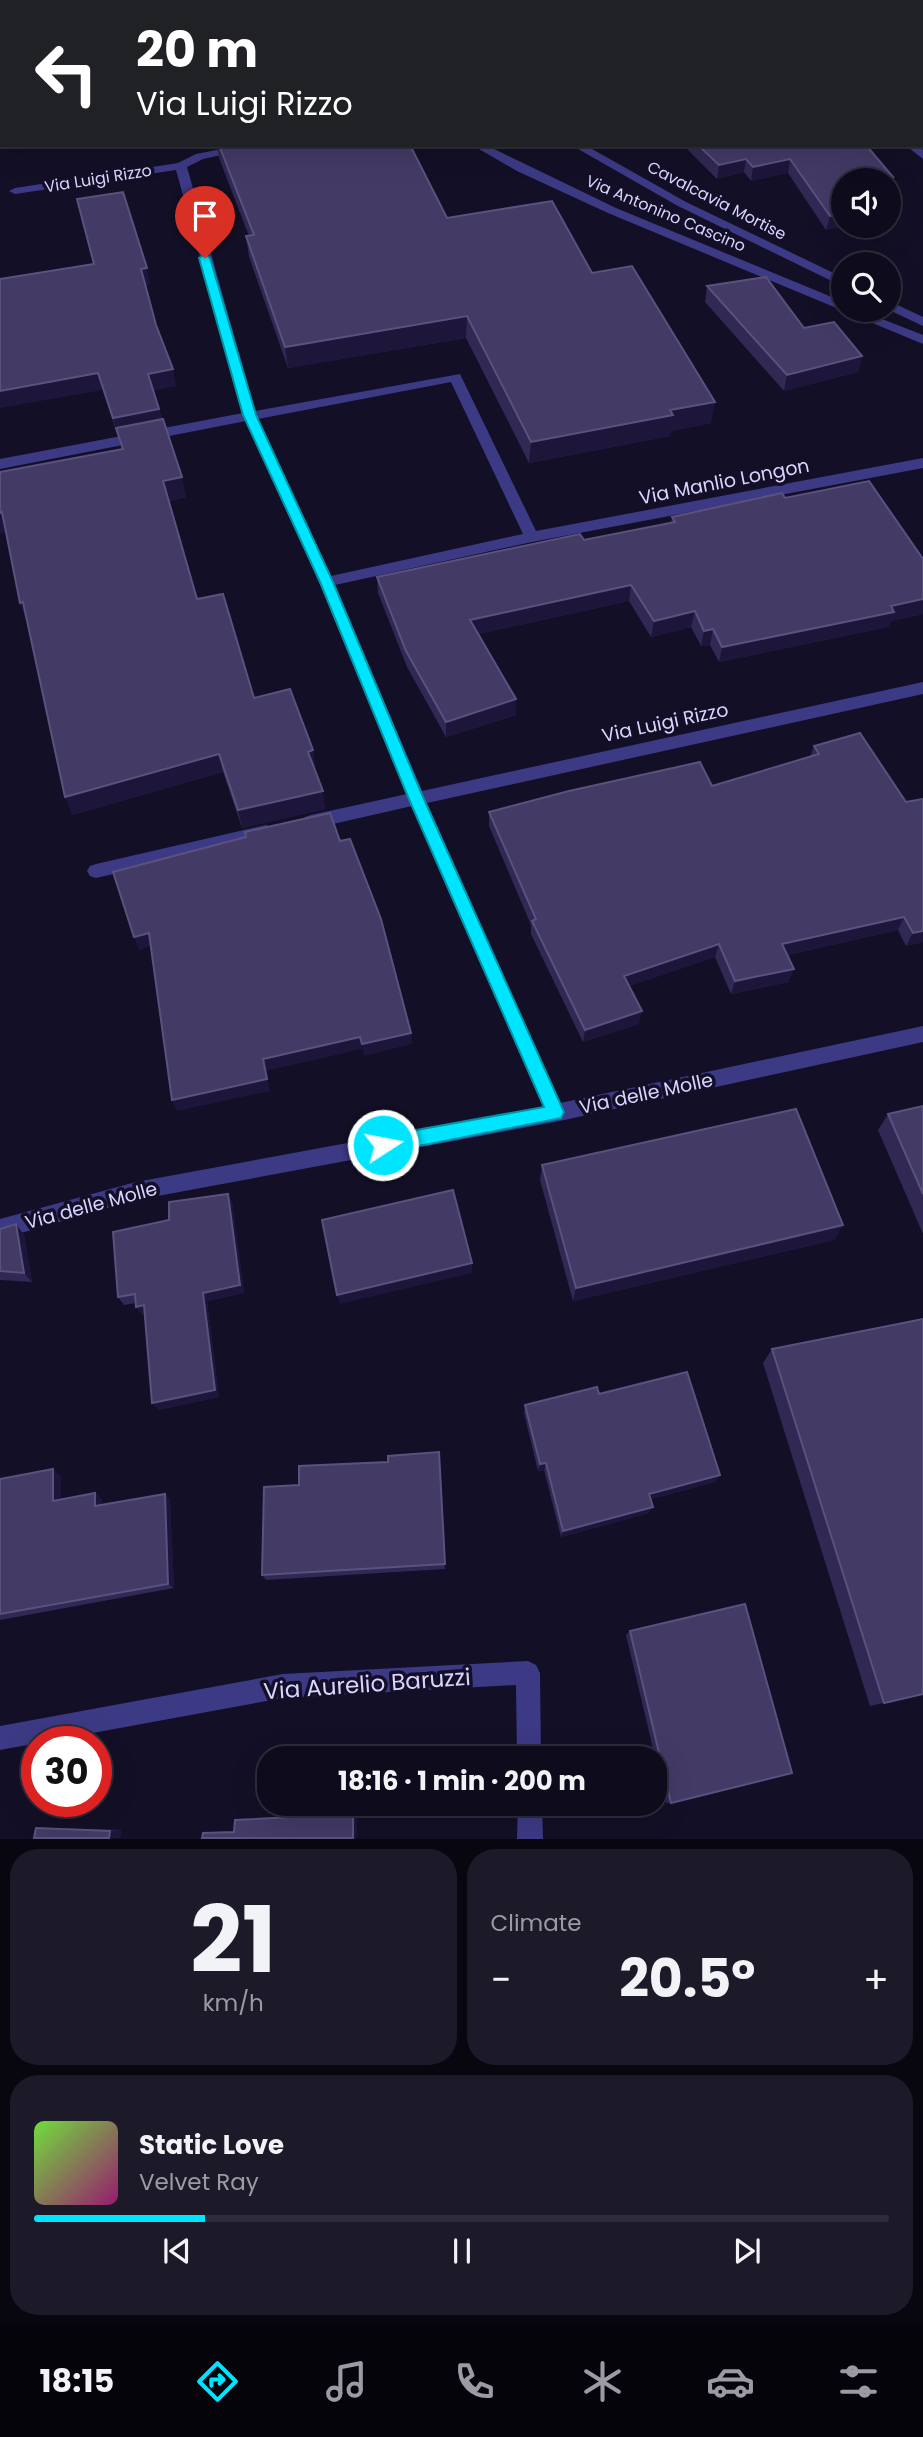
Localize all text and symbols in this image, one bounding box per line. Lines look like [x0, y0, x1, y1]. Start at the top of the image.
text: 20 m [136, 16, 258, 84]
icon: left [21, 28, 112, 119]
text: Via Luigi Rizzo [136, 81, 353, 126]
street label: Cavalcavia Mortise [643, 155, 790, 246]
street label: Via Luigi Rizzo [43, 159, 153, 198]
map controls [831, 168, 901, 322]
button: sound [831, 168, 901, 238]
street label: Via Antonino Cascino [582, 169, 749, 258]
pin [175, 186, 235, 258]
icon: arrive [186, 197, 224, 235]
button: search [831, 252, 901, 322]
street label: Via Manlio Longon [637, 452, 812, 511]
street label: Via Luigi Rizzo [599, 696, 731, 749]
street label: Via delle Molle [577, 1066, 715, 1121]
position arrow [346, 1108, 420, 1182]
street label: Via delle Molle [22, 1175, 160, 1236]
street label: Via Aurelio Baruzzi [262, 1661, 472, 1707]
speed limit sign: 30 [21, 1726, 112, 1817]
text: 18:16 · 1 min · 200 m [338, 1763, 586, 1799]
text: 21 [190, 1876, 276, 2004]
text: Climate [491, 1907, 581, 1939]
text: 20.5° [619, 1942, 755, 2015]
text: − [491, 1953, 511, 2006]
text: + [863, 1953, 889, 2006]
text: km/h [203, 1987, 264, 2019]
text: Static Love [139, 2127, 284, 2163]
text: Velvet Ray [139, 2166, 259, 2198]
icon: previous [158, 2232, 196, 2270]
icon: pause [443, 2232, 481, 2270]
icon: next [728, 2232, 766, 2270]
icon: directions [193, 2357, 242, 2406]
icon: music [322, 2357, 371, 2406]
icon: phone [450, 2357, 499, 2406]
icon: climate [578, 2357, 627, 2406]
icon: car [706, 2357, 755, 2406]
icon: filters [834, 2357, 883, 2406]
text: 18:15 [40, 2358, 114, 2403]

